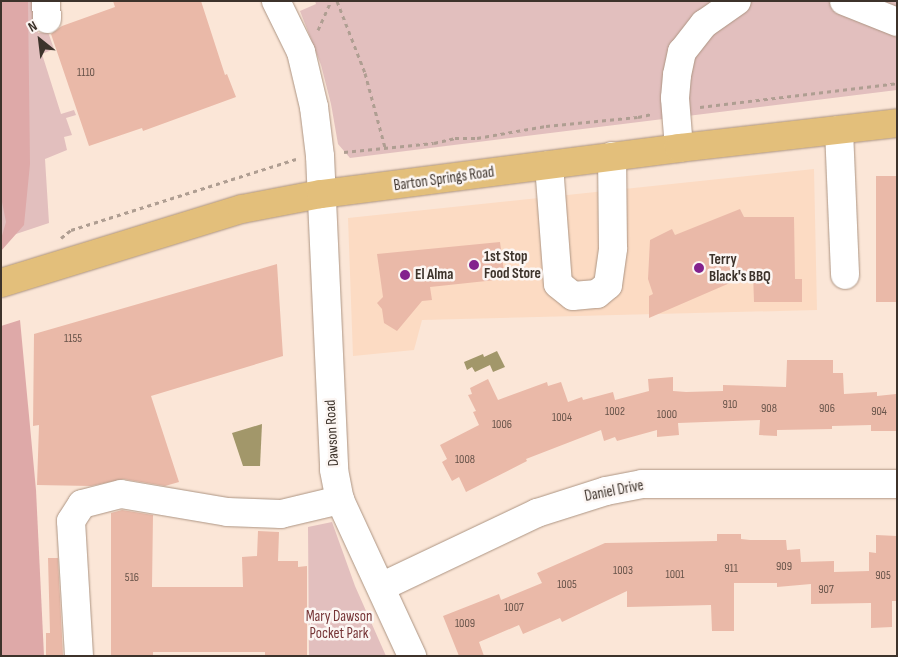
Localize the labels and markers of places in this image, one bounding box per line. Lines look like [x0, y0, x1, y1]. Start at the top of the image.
place label: 1st Stop Food Store [484, 247, 541, 282]
place label: Terry Black's BBQ [709, 250, 771, 285]
marker: 1st Stop Food Store [468, 259, 480, 271]
marker: Terry Black's BBQ [693, 262, 705, 274]
place label: El Alma [415, 266, 453, 284]
marker: El Alma [399, 269, 411, 281]

